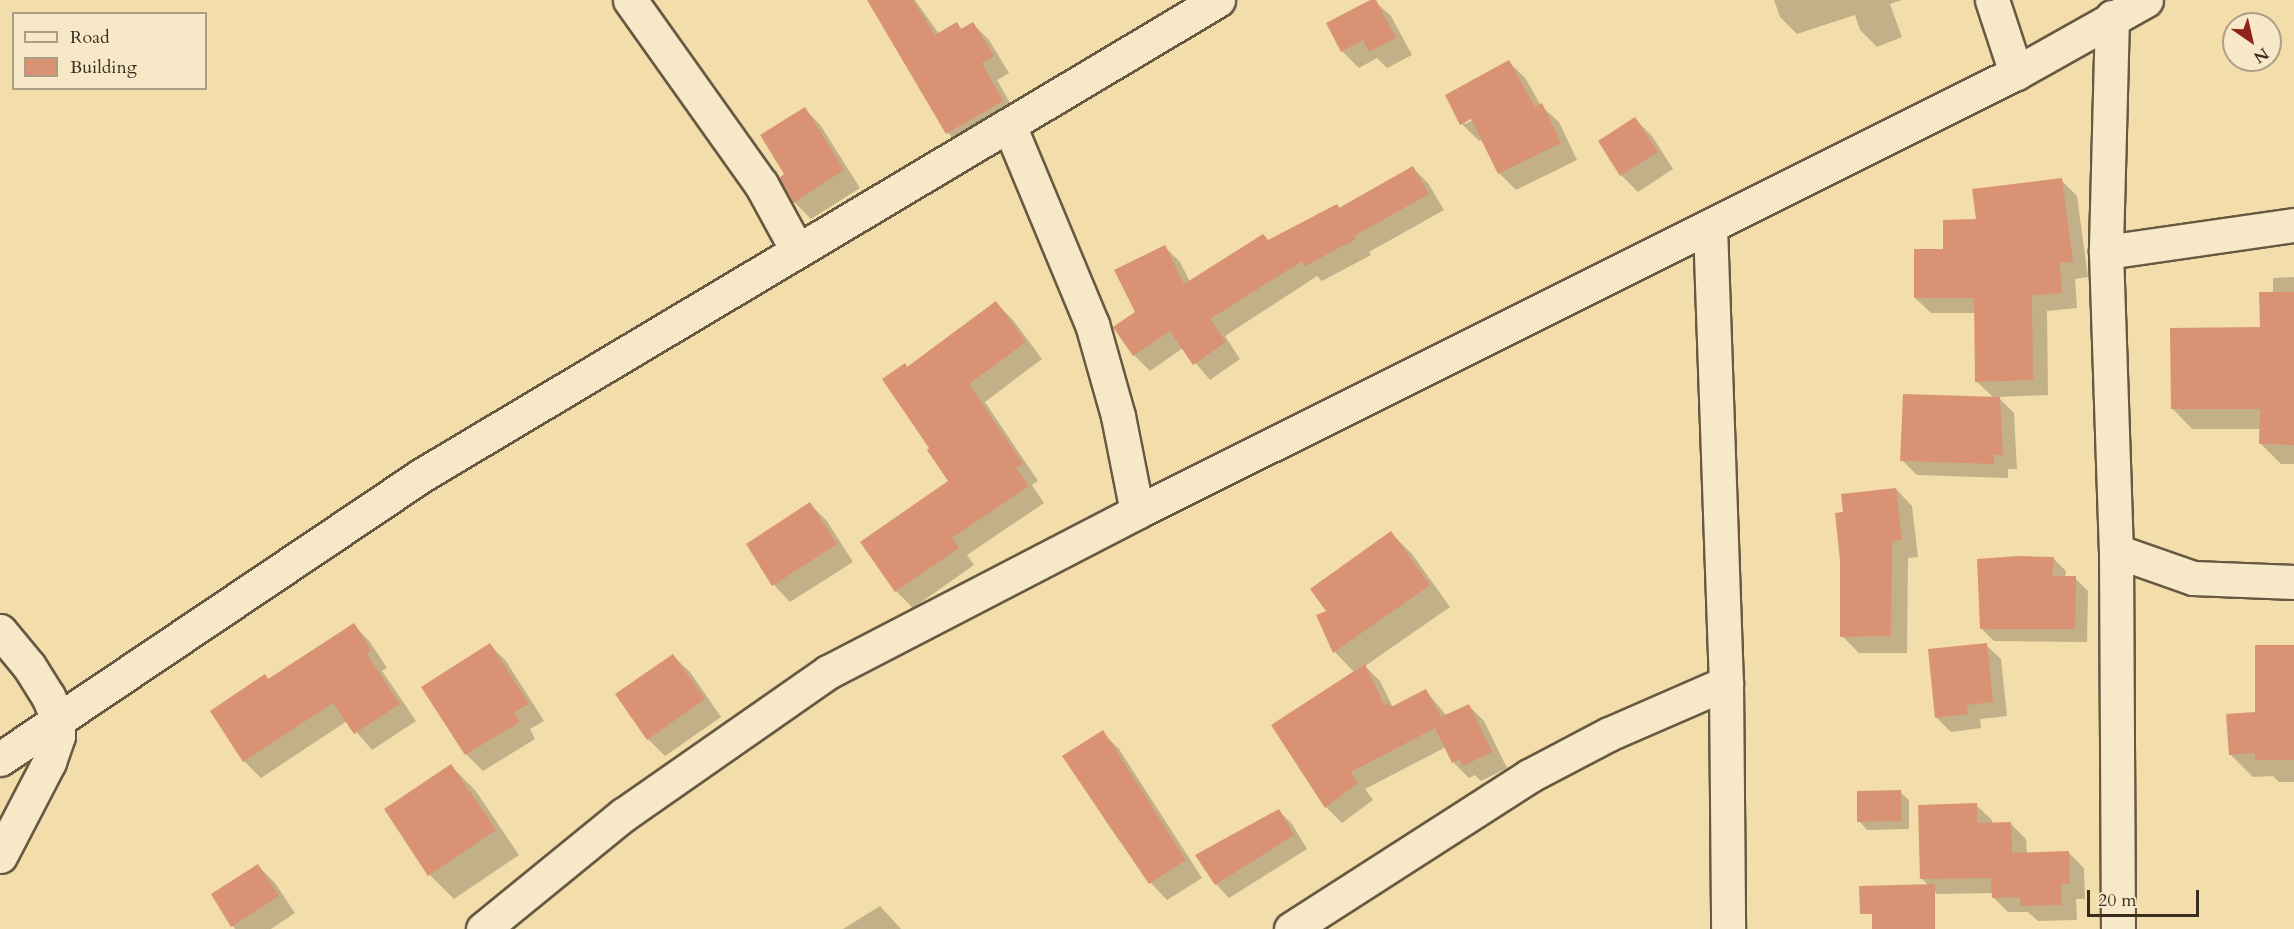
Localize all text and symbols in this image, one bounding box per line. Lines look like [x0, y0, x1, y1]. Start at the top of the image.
legend [12, 12, 207, 90]
north arrow [2222, 12, 2282, 72]
text: Road [70, 25, 110, 50]
text: N [2249, 42, 2273, 68]
text: Building [70, 55, 137, 80]
scale bar [2090, 878, 2202, 916]
text: 20 m [2098, 888, 2137, 913]

